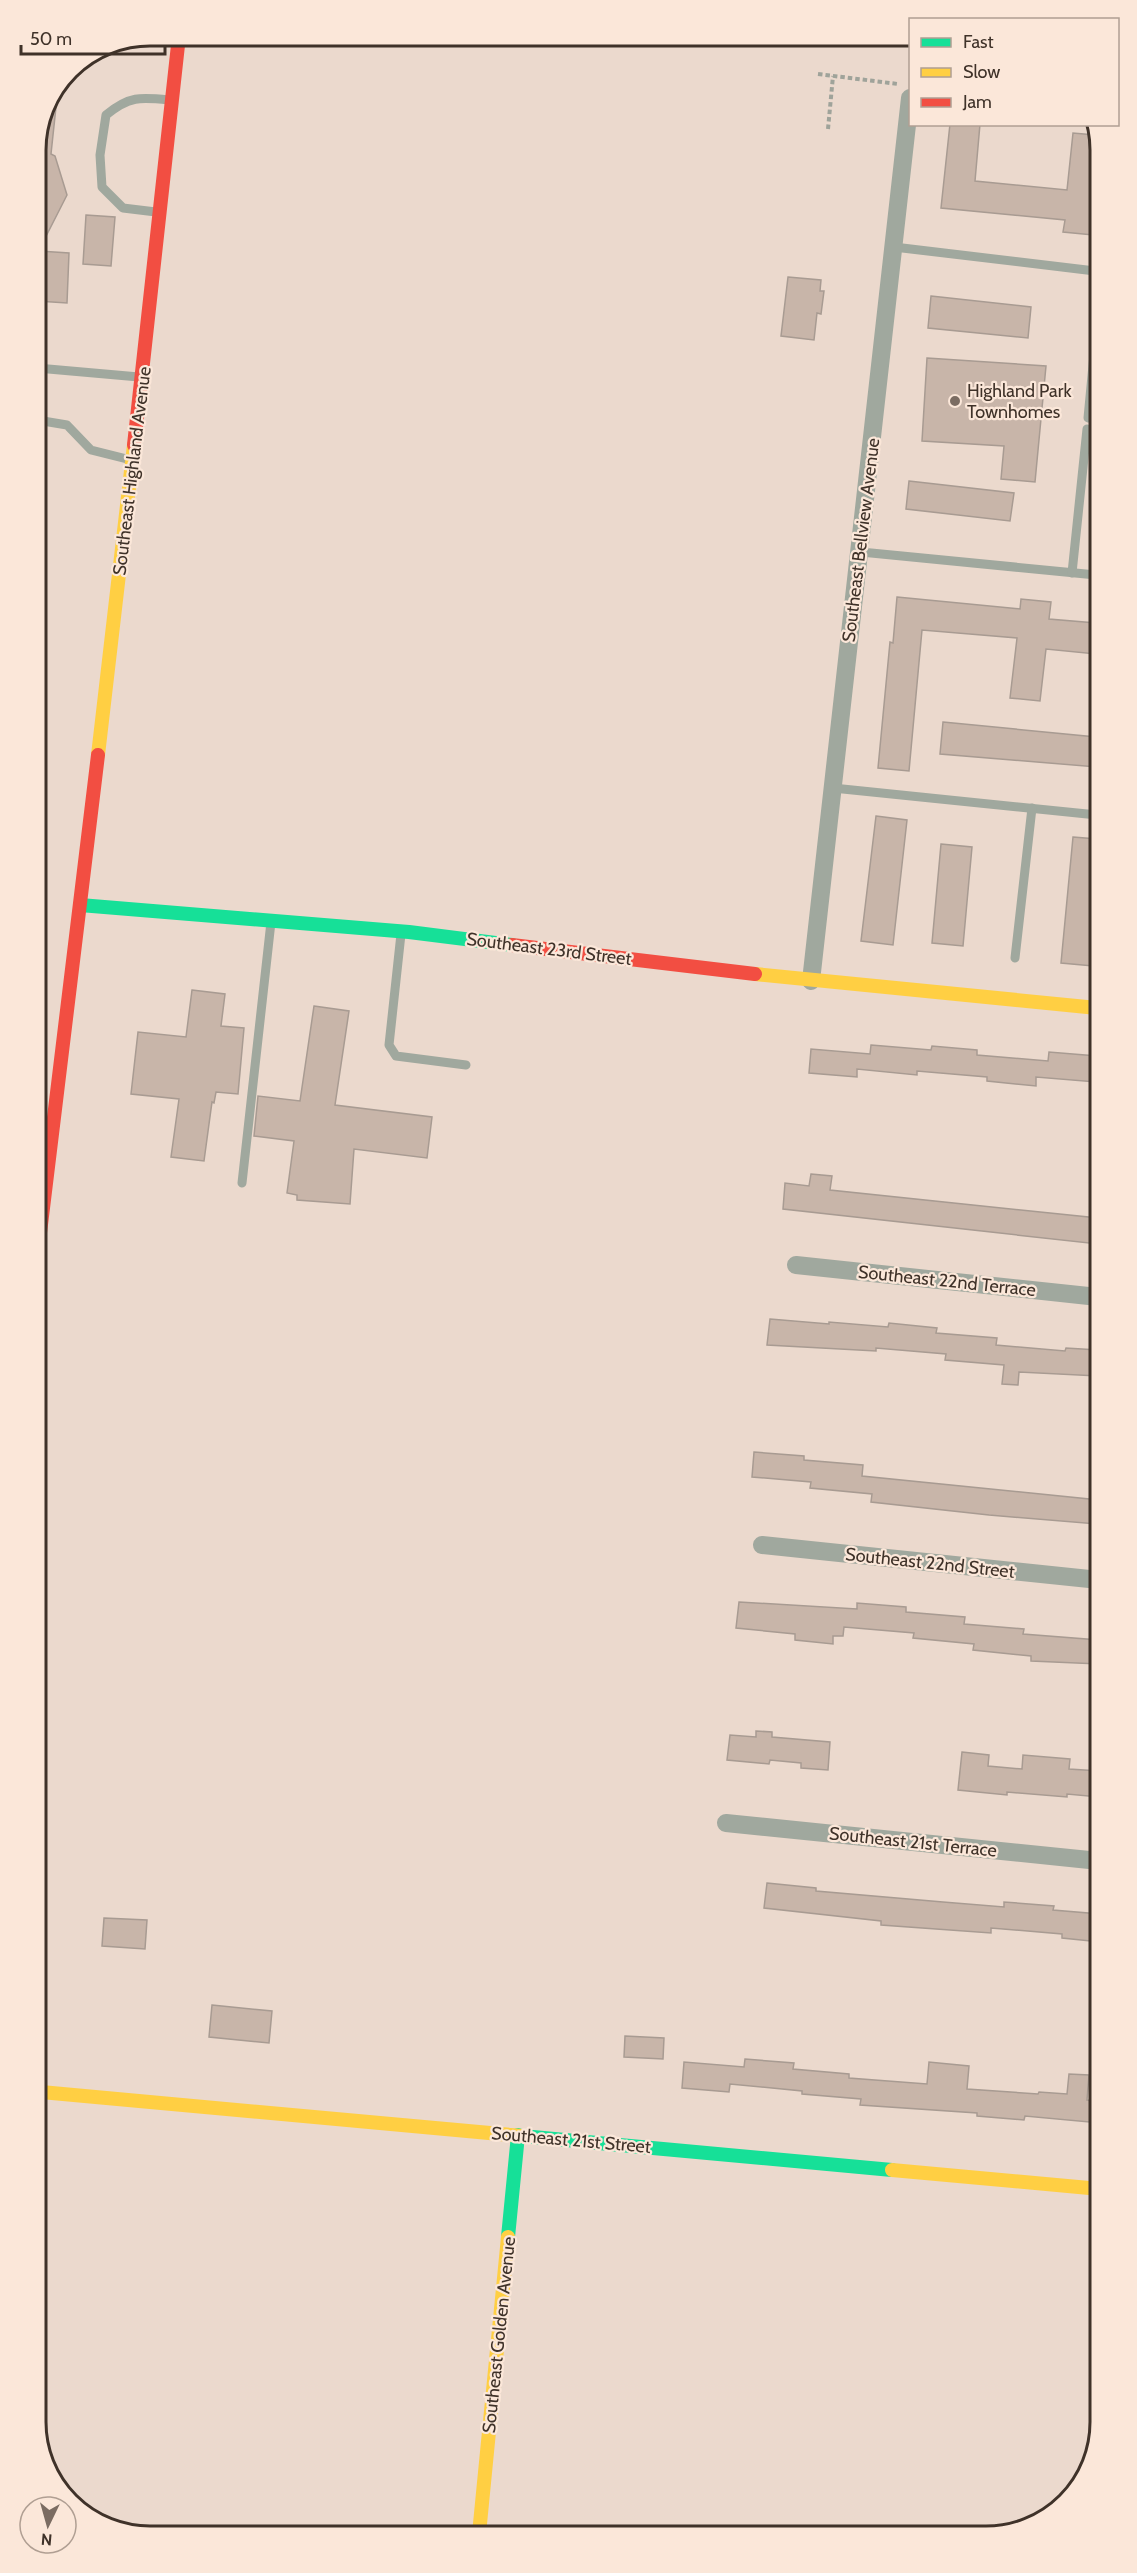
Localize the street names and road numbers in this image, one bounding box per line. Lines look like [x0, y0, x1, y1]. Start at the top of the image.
street label: Southeast Highland Avenue [108, 365, 156, 577]
street label: Southeast Bellview Avenue [838, 437, 884, 643]
street label: Southeast 23rd Street [465, 928, 633, 970]
street label: Southeast 22nd Terrace [857, 1261, 1037, 1301]
street label: Southeast 22nd Street [844, 1543, 1016, 1583]
street label: Southeast 21st Terrace [828, 1822, 998, 1862]
street label: Southeast 21st Street [490, 2122, 652, 2158]
street label: Southeast Golden Avenue [478, 2236, 520, 2434]

